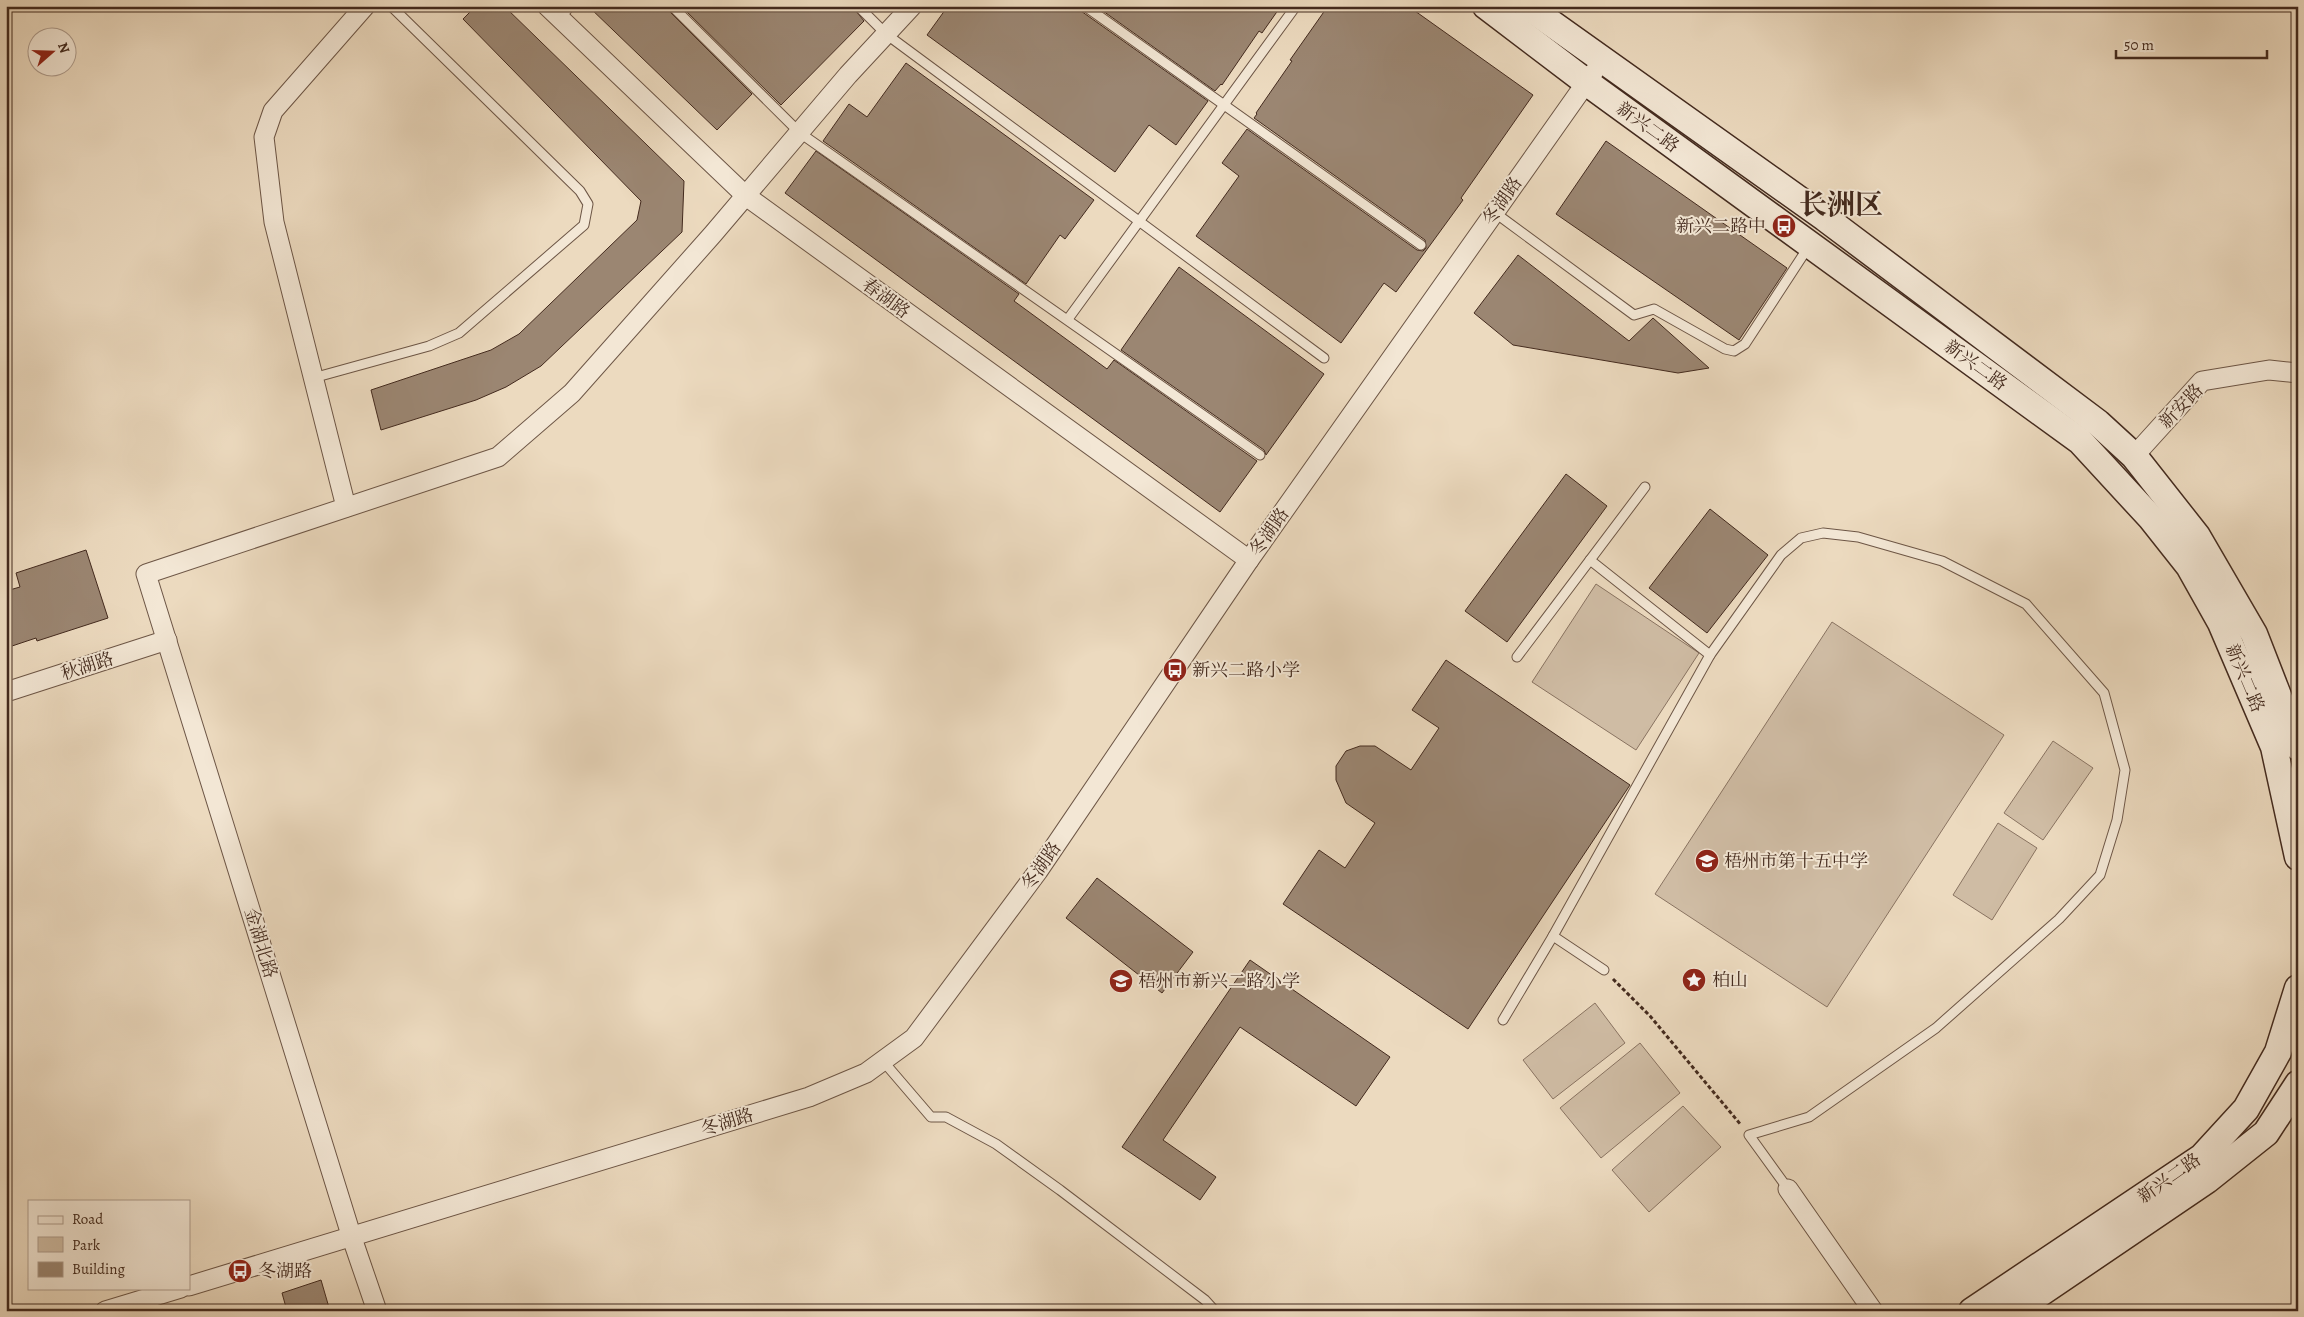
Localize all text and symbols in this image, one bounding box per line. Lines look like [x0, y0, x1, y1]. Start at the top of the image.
north arrow [28, 28, 78, 78]
scale bar [2116, 28, 2268, 60]
text: 50 m [2124, 35, 2154, 55]
text: N [53, 40, 74, 56]
street label: 新兴二路 [1612, 96, 1684, 158]
street label: 冬湖路 [1477, 172, 1527, 230]
district label: 长洲区 [1799, 186, 1883, 224]
bus stop icon: 新兴二路中 [1771, 213, 1797, 239]
place label: 新兴二路中 [1676, 214, 1766, 238]
street label: 春湖路 [857, 272, 915, 324]
street label: 新兴二路 [1940, 334, 2012, 396]
street label: 新安路 [2154, 378, 2208, 434]
street label: 冬湖路 [1244, 503, 1294, 561]
street label: 新兴二路 [2220, 640, 2270, 716]
street label: 秋湖路 [58, 646, 116, 686]
bus stop icon: 新兴二路小学 [1162, 657, 1188, 683]
place label: 新兴二路小学 [1192, 658, 1300, 682]
street label: 冬湖路 [1016, 837, 1066, 895]
school or university icon: 梧州市第十五中学 [1694, 848, 1720, 874]
place label: 梧州市第十五中学 [1724, 849, 1868, 873]
street label: 金湖北路 [239, 905, 283, 981]
place icon: 柏山 [1681, 967, 1707, 993]
school or university icon: 梧州市新兴二路小学 [1108, 968, 1134, 994]
place label: 柏山 [1712, 968, 1748, 992]
place label: 梧州市新兴二路小学 [1138, 969, 1300, 993]
street label: 冬湖路 [698, 1103, 756, 1141]
street label: 新兴二路 [2133, 1148, 2205, 1208]
legend [28, 1200, 190, 1290]
text: Road [72, 1209, 104, 1229]
text: Park [72, 1235, 101, 1255]
bus stop icon: 冬湖路 [227, 1258, 253, 1284]
text: Building [72, 1259, 125, 1279]
place label: 冬湖路 [258, 1259, 312, 1283]

